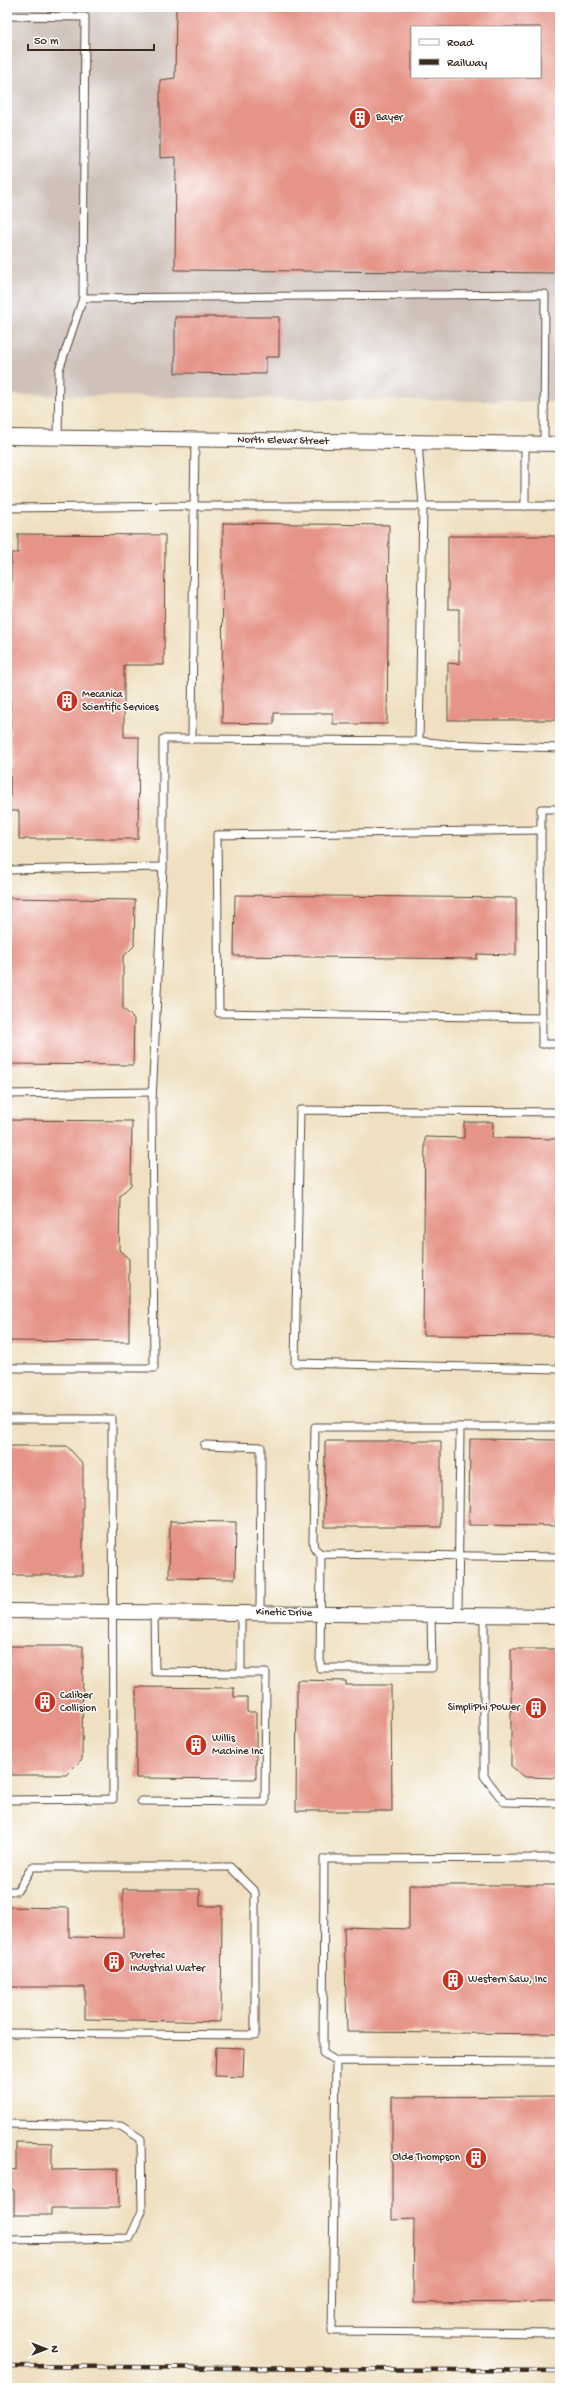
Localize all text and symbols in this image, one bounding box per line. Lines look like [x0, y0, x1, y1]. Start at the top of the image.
scale bar [28, 26, 154, 52]
legend [411, 26, 541, 78]
text: 50 m [34, 35, 59, 49]
text: Road [447, 37, 474, 51]
text: Railway [447, 57, 487, 71]
building icon: Bayer [347, 105, 373, 131]
place label: Bayer [375, 112, 404, 124]
street label: North Elevar Street [237, 434, 330, 448]
building icon: Mecanica Scientific Services [54, 688, 80, 714]
place label: Mecanica Scientific Services [82, 689, 159, 714]
street label: Kinetic Drive [256, 1607, 313, 1619]
building icon: Caliber Collision [32, 1689, 58, 1715]
place label: Caliber Collision [60, 1690, 97, 1715]
building icon: SimpliPhi Power [523, 1695, 549, 1721]
place label: SimpliPhi Power [448, 1702, 521, 1714]
building icon: Willis Machine Inc [183, 1732, 209, 1758]
place label: Willis Machine Inc [212, 1733, 264, 1758]
building icon: Puretec Industrial Water [101, 1949, 127, 1975]
place label: Puretec Industrial Water [129, 1950, 206, 1975]
building icon: Western Saw, Inc [440, 1967, 466, 1993]
place label: Western Saw, Inc [468, 1974, 548, 1986]
building icon: Olde Thompson [463, 2145, 489, 2171]
place label: Olde Thompson [392, 2152, 461, 2164]
north arrow [26, 2329, 66, 2369]
text: N [48, 2345, 60, 2353]

